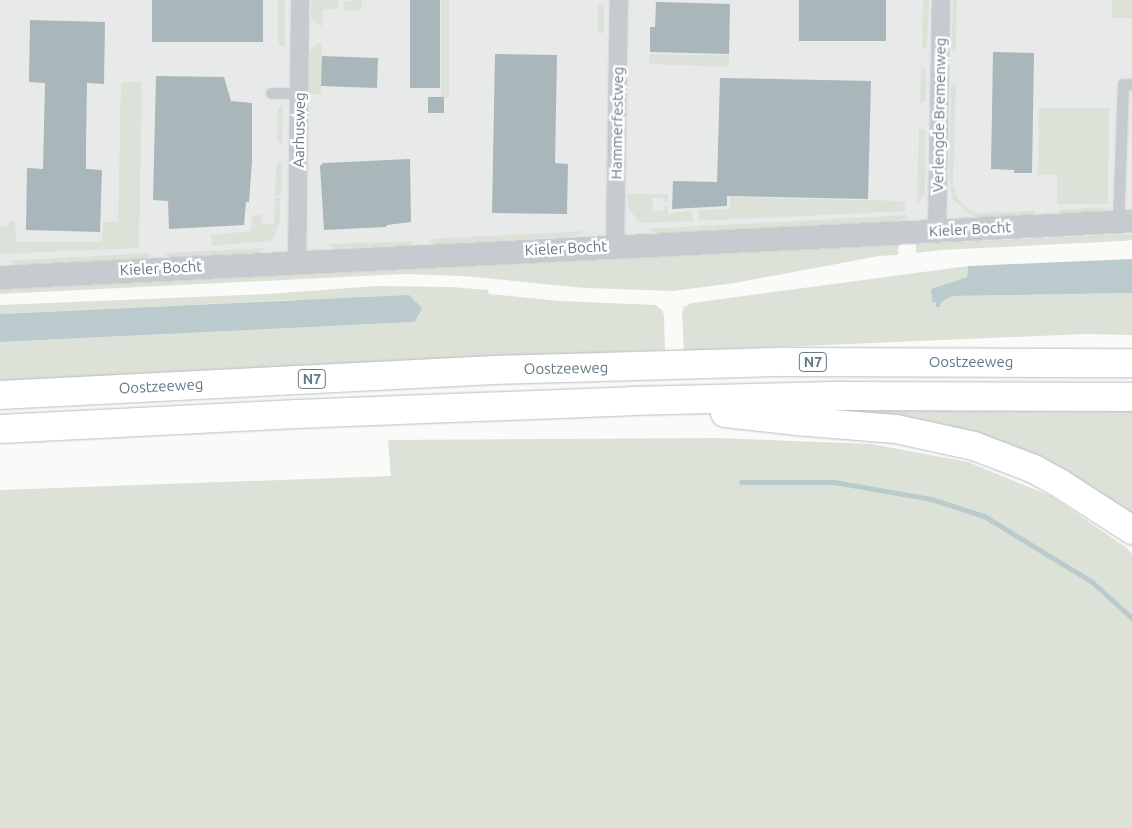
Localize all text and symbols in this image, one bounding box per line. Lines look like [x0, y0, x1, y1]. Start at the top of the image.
street label: Verlengde Bremenweg [929, 38, 949, 192]
street label: Hammerfestweg [607, 66, 627, 180]
street label: Aarhusweg [289, 92, 309, 168]
street label: Kieler Bocht [928, 218, 1012, 240]
street label: Kieler Bocht [524, 237, 608, 259]
street label: Kieler Bocht [119, 257, 203, 279]
road number: N7 [798, 351, 828, 374]
street label: Oostzeeweg [929, 353, 1013, 371]
street label: Oostzeeweg [524, 358, 608, 378]
road number: N7 [297, 368, 327, 390]
street label: Oostzeeweg [118, 375, 204, 397]

